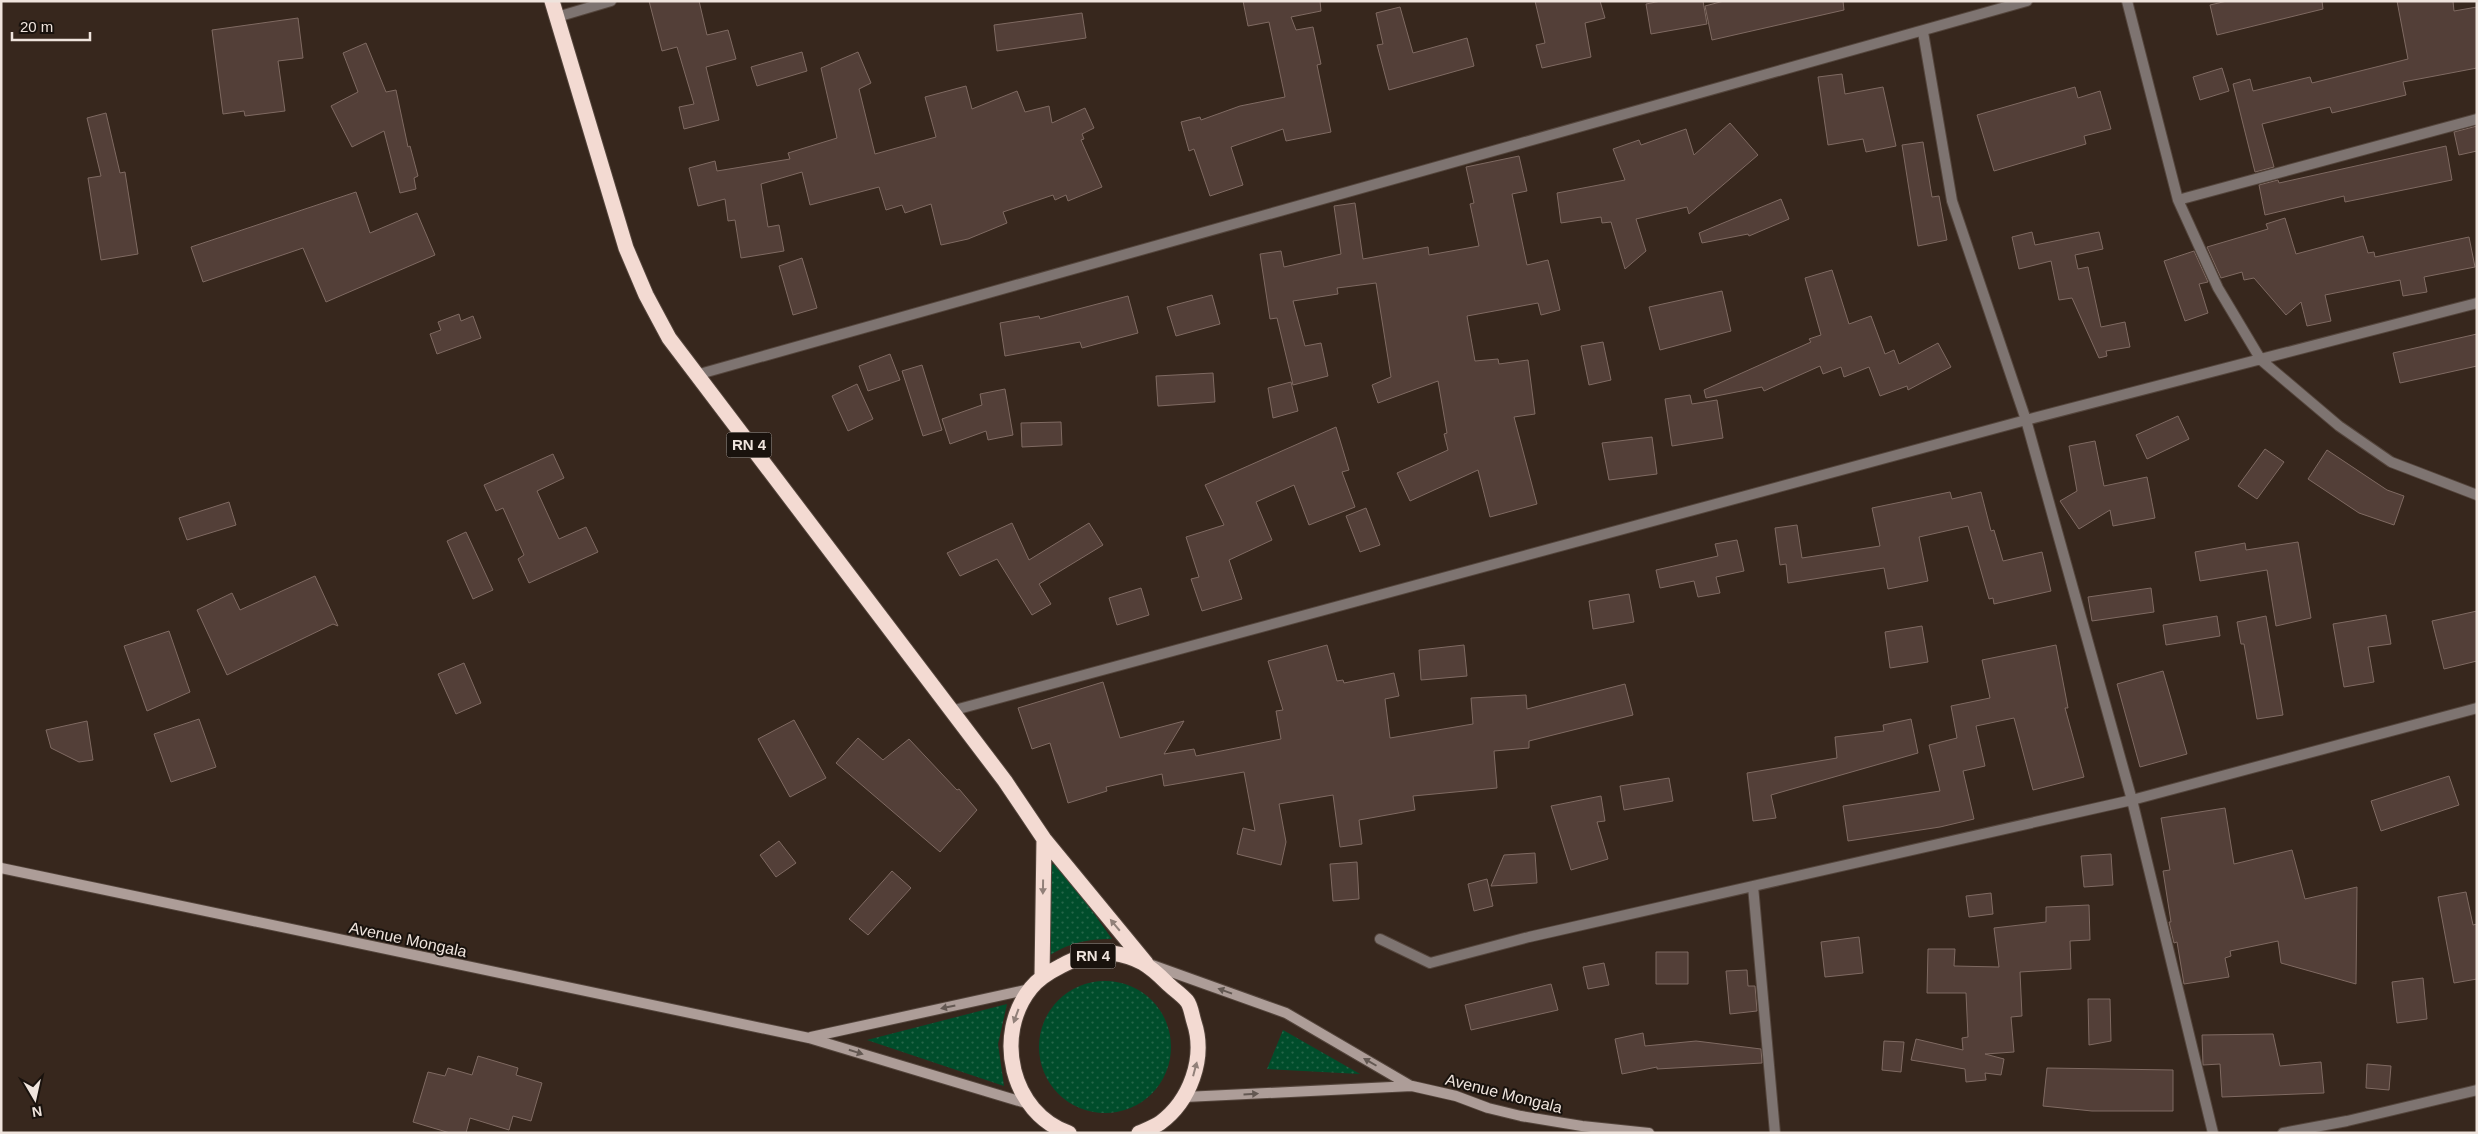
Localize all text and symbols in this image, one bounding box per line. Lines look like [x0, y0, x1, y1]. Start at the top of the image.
scale bar [12, 10, 90, 42]
text: 20 m [20, 18, 53, 35]
road number: RN 4 [726, 432, 772, 458]
one-way arrow [1039, 880, 1047, 896]
street label: Avenue Mongala [348, 919, 468, 960]
one-way arrow [1110, 919, 1121, 932]
road number: RN 4 [1070, 944, 1116, 968]
one-way arrow [1217, 987, 1232, 995]
one-way arrow [940, 1003, 956, 1011]
one-way arrow [1012, 1009, 1020, 1024]
one-way arrow [848, 1048, 863, 1056]
one-way arrow [1364, 1057, 1377, 1066]
one-way arrow [1191, 1061, 1199, 1077]
street label: Avenue Mongala [1444, 1071, 1564, 1116]
north arrow [10, 1074, 60, 1124]
one-way arrow [1243, 1090, 1259, 1098]
text: N [31, 1103, 43, 1121]

